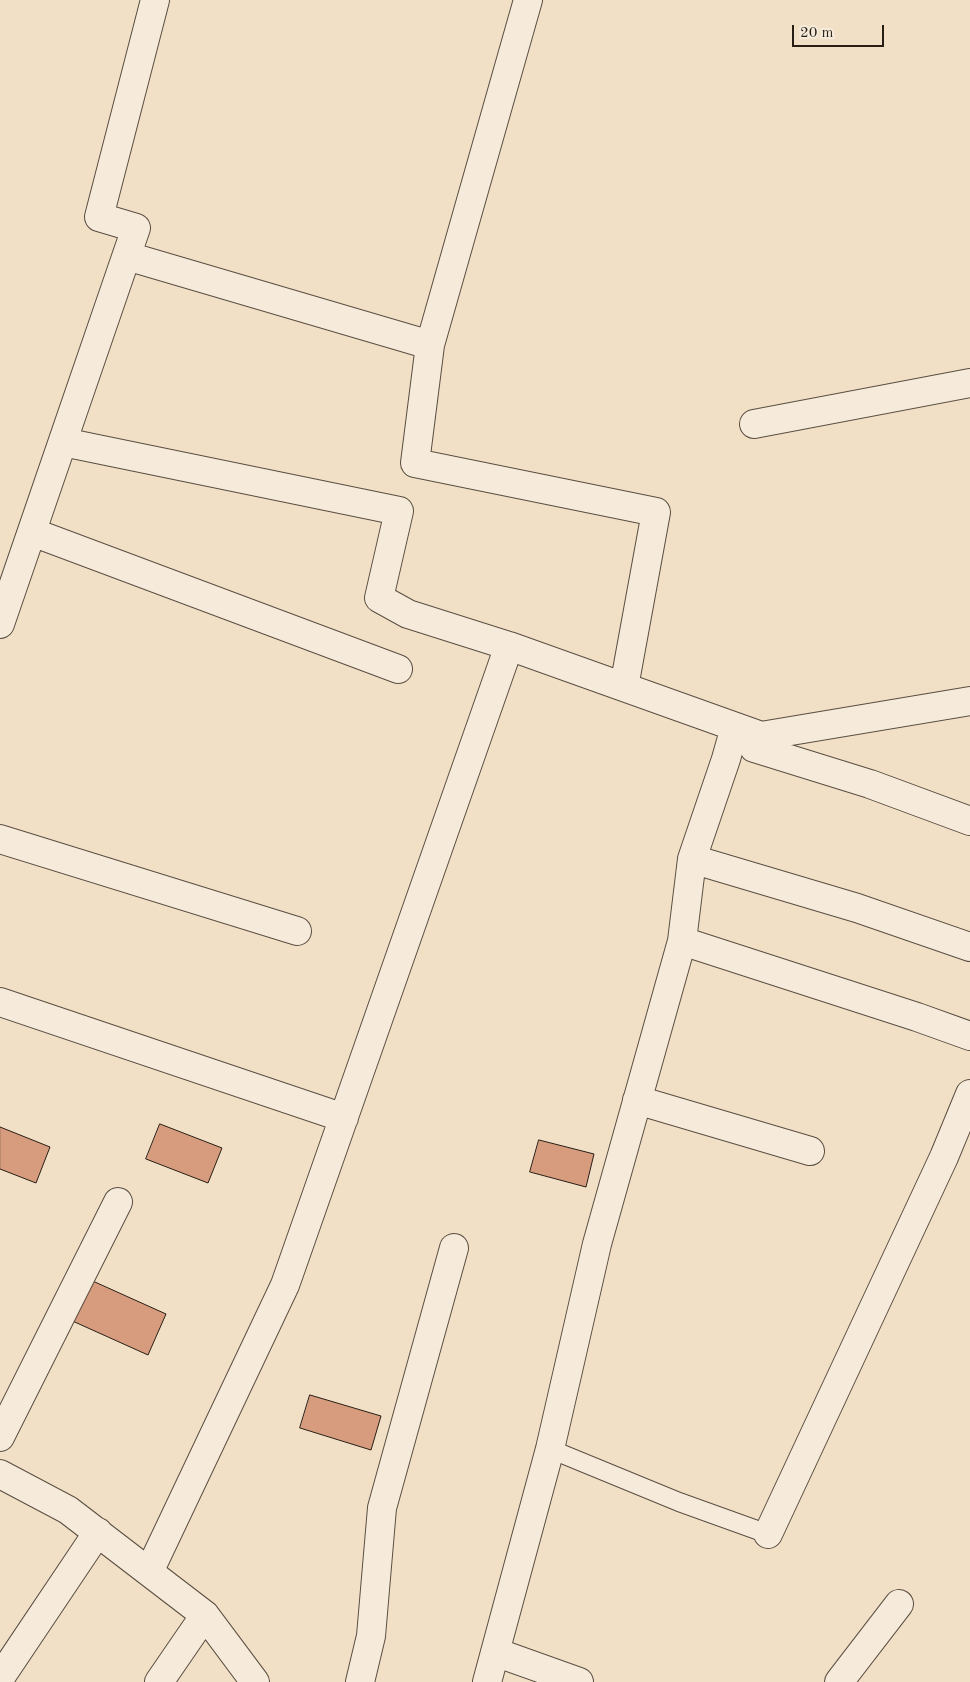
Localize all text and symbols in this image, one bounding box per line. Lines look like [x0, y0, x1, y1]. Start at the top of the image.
scale bar [795, 15, 888, 47]
text: 20 m [800, 26, 834, 41]

